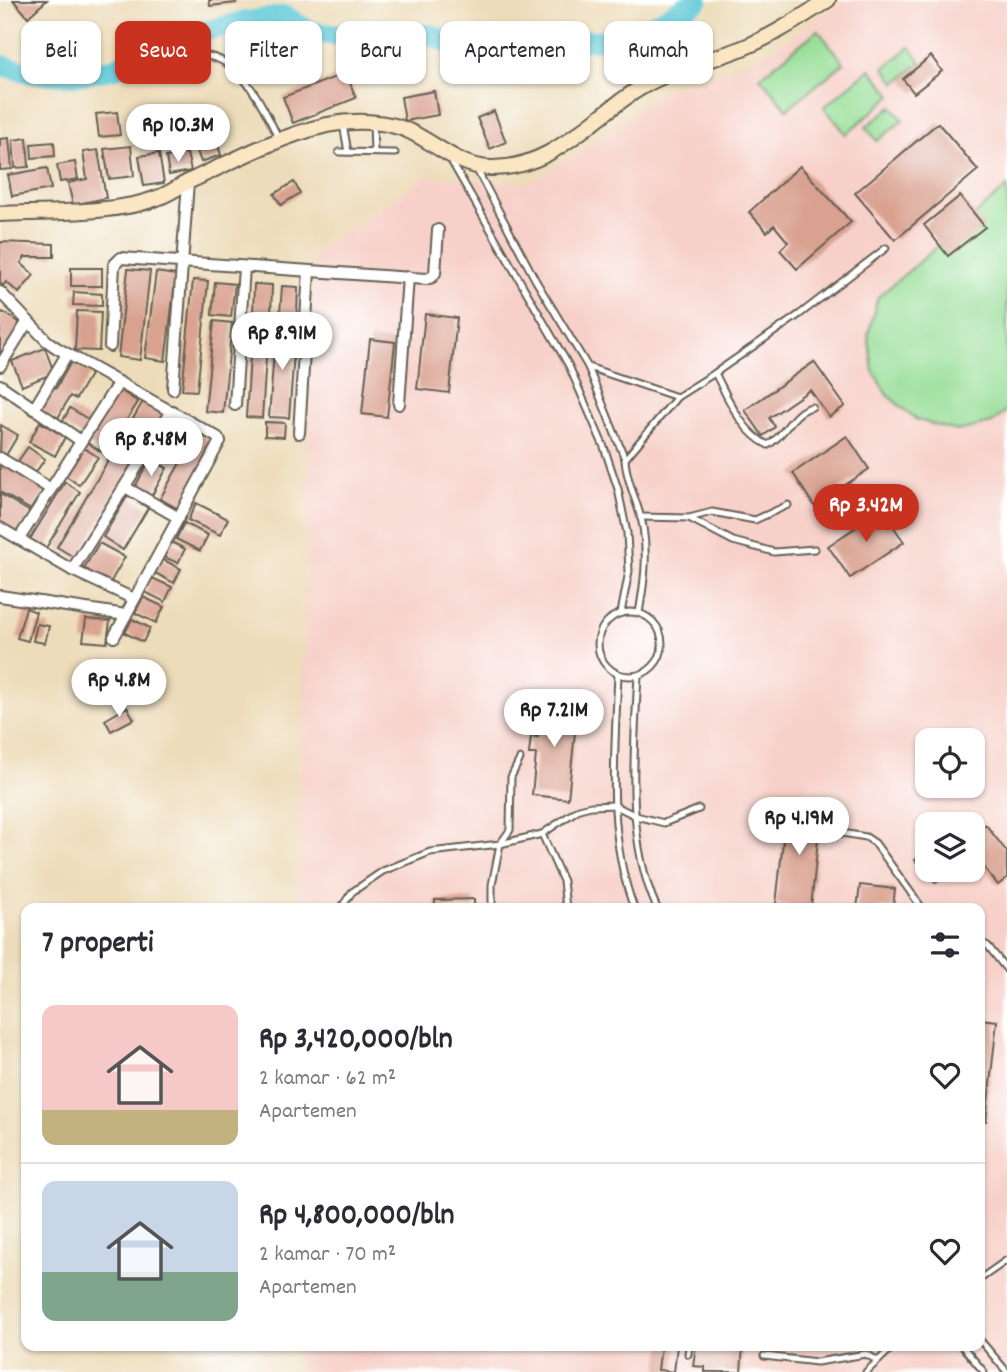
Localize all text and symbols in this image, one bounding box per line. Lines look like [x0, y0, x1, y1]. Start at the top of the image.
chip: Beli [21, 21, 101, 84]
chip: Sewa [115, 21, 211, 84]
chip: Filter [225, 21, 322, 84]
chip: Baru [336, 21, 426, 84]
chip: Apartemen [440, 21, 590, 84]
chip: Rumah [604, 21, 713, 84]
pin: Rp 10.3M [106, 104, 250, 164]
text: Rp 10.3M [142, 110, 214, 143]
pin: Rp 8.91M [210, 312, 354, 372]
text: Rp 8.91M [247, 318, 317, 351]
pin: Rp 8.48M [79, 419, 223, 478]
text: Rp 8.48M [115, 424, 187, 457]
pin: Rp 3.42M [794, 484, 938, 544]
text: Rp 3.42M [829, 490, 903, 523]
pin: Rp 4.8M [54, 660, 184, 719]
text: Rp 4.8M [87, 665, 151, 698]
pin: Rp 7.21M [482, 690, 626, 749]
text: Rp 7.21M [520, 695, 588, 728]
map controls [915, 728, 985, 882]
button: locate [915, 728, 985, 798]
pin: Rp 4.19M [727, 798, 871, 857]
text: Rp 4.19M [764, 803, 834, 836]
button: layers [915, 812, 985, 882]
text: 7 properti [42, 924, 153, 967]
icon: filters [926, 926, 964, 964]
text: Rp 3,420,000/bln [259, 1020, 453, 1063]
icon: home [98, 1033, 182, 1117]
icon: heart [926, 1056, 964, 1094]
text: 2 kamar · 62 m² [259, 1063, 396, 1096]
text: Apartemen [259, 1096, 357, 1129]
text: Rp 4,800,000/bln [259, 1196, 454, 1239]
icon: home [98, 1209, 182, 1293]
icon: heart [926, 1232, 964, 1270]
text: 2 kamar · 70 m² [259, 1239, 396, 1272]
text: Apartemen [259, 1272, 357, 1305]

